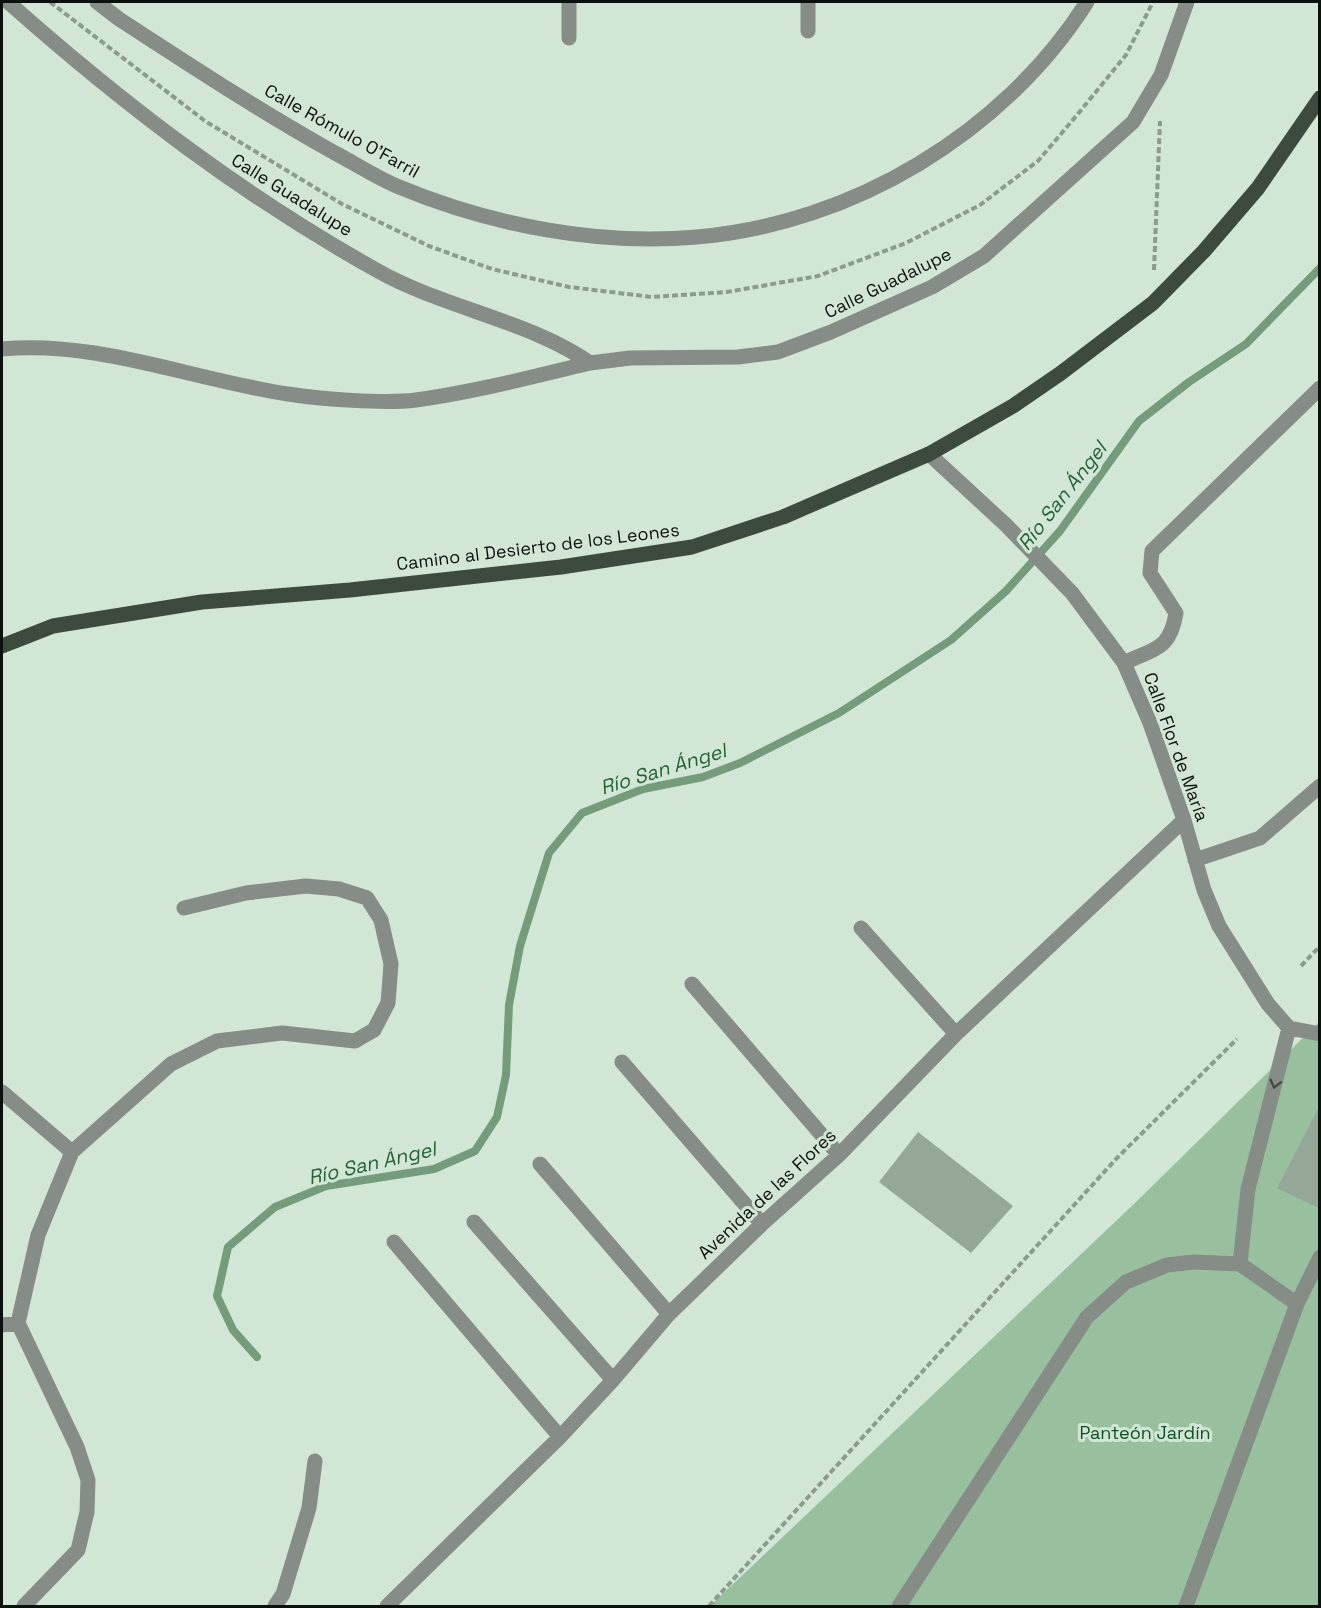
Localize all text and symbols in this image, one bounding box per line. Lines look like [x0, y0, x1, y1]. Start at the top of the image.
street label: Calle Rómulo O'Farril [261, 78, 424, 183]
street label: Calle Guadalupe [227, 148, 357, 241]
street label: Calle Guadalupe [820, 242, 955, 323]
water label: Río San Ángel [1012, 435, 1114, 555]
street label: Camino al Desierto de los Leones [395, 518, 681, 575]
street label: Calle Flor de María [1139, 669, 1214, 825]
water label: Río San Ángel [597, 737, 731, 800]
one-way arrow [1270, 1079, 1283, 1089]
street label: Avenida de las Flores [693, 1124, 841, 1264]
water label: Río San Ángel [306, 1135, 440, 1190]
park label: Panteón Jardín [1079, 1421, 1211, 1444]

